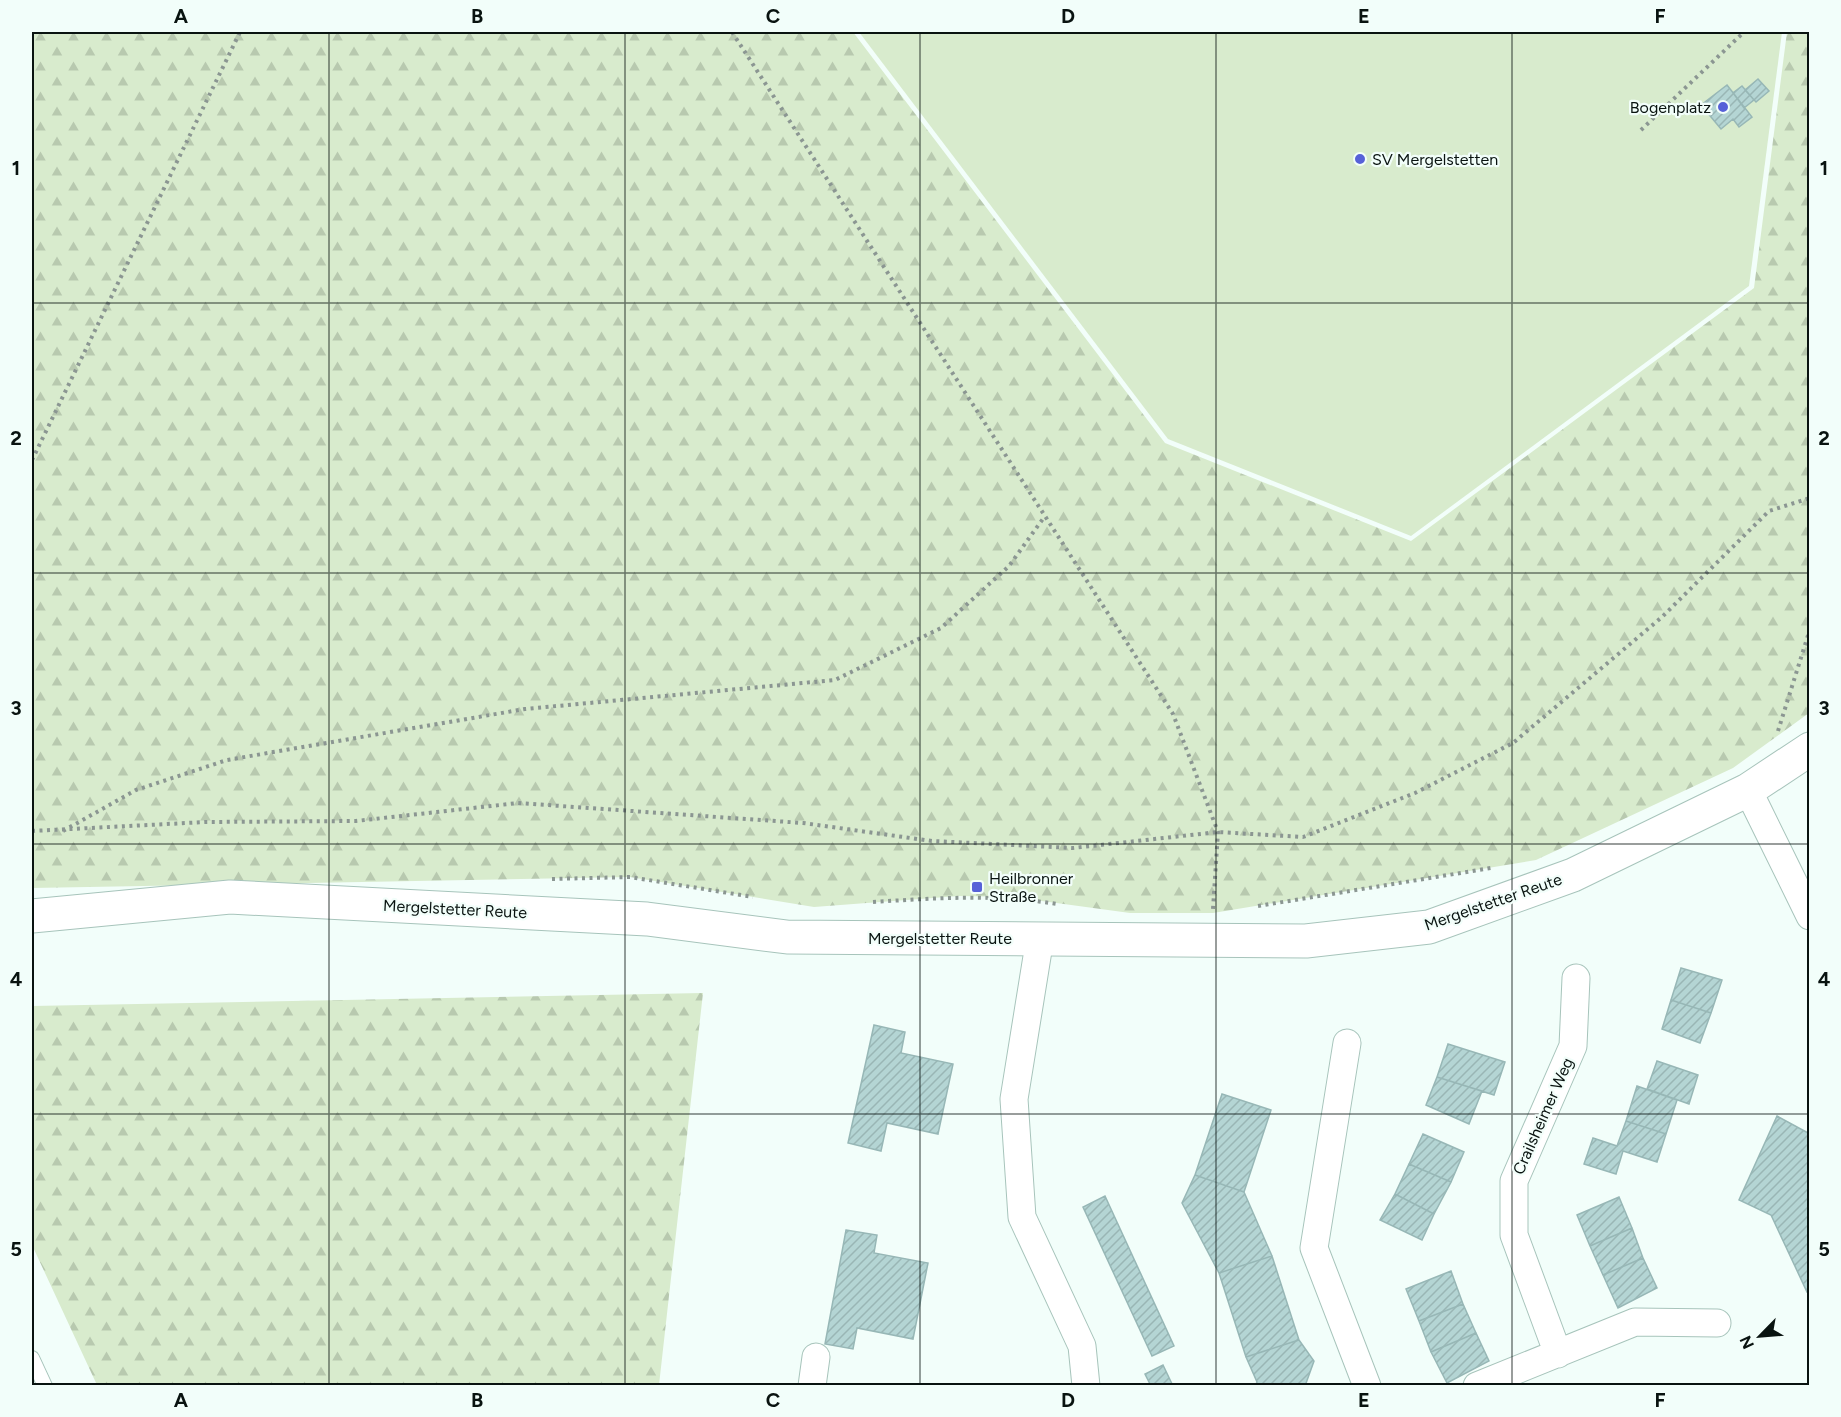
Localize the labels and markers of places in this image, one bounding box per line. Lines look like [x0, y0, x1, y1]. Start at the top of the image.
place label: Bogenplatz [1630, 98, 1711, 117]
marker: Bogenplatz [1716, 100, 1730, 114]
place label: SV Mergelstetten [1372, 150, 1498, 169]
marker: SV Mergelstetten [1353, 152, 1367, 166]
place label: Heilbronner Straße [989, 869, 1074, 906]
marker: Heilbronner Straße [970, 880, 984, 894]

